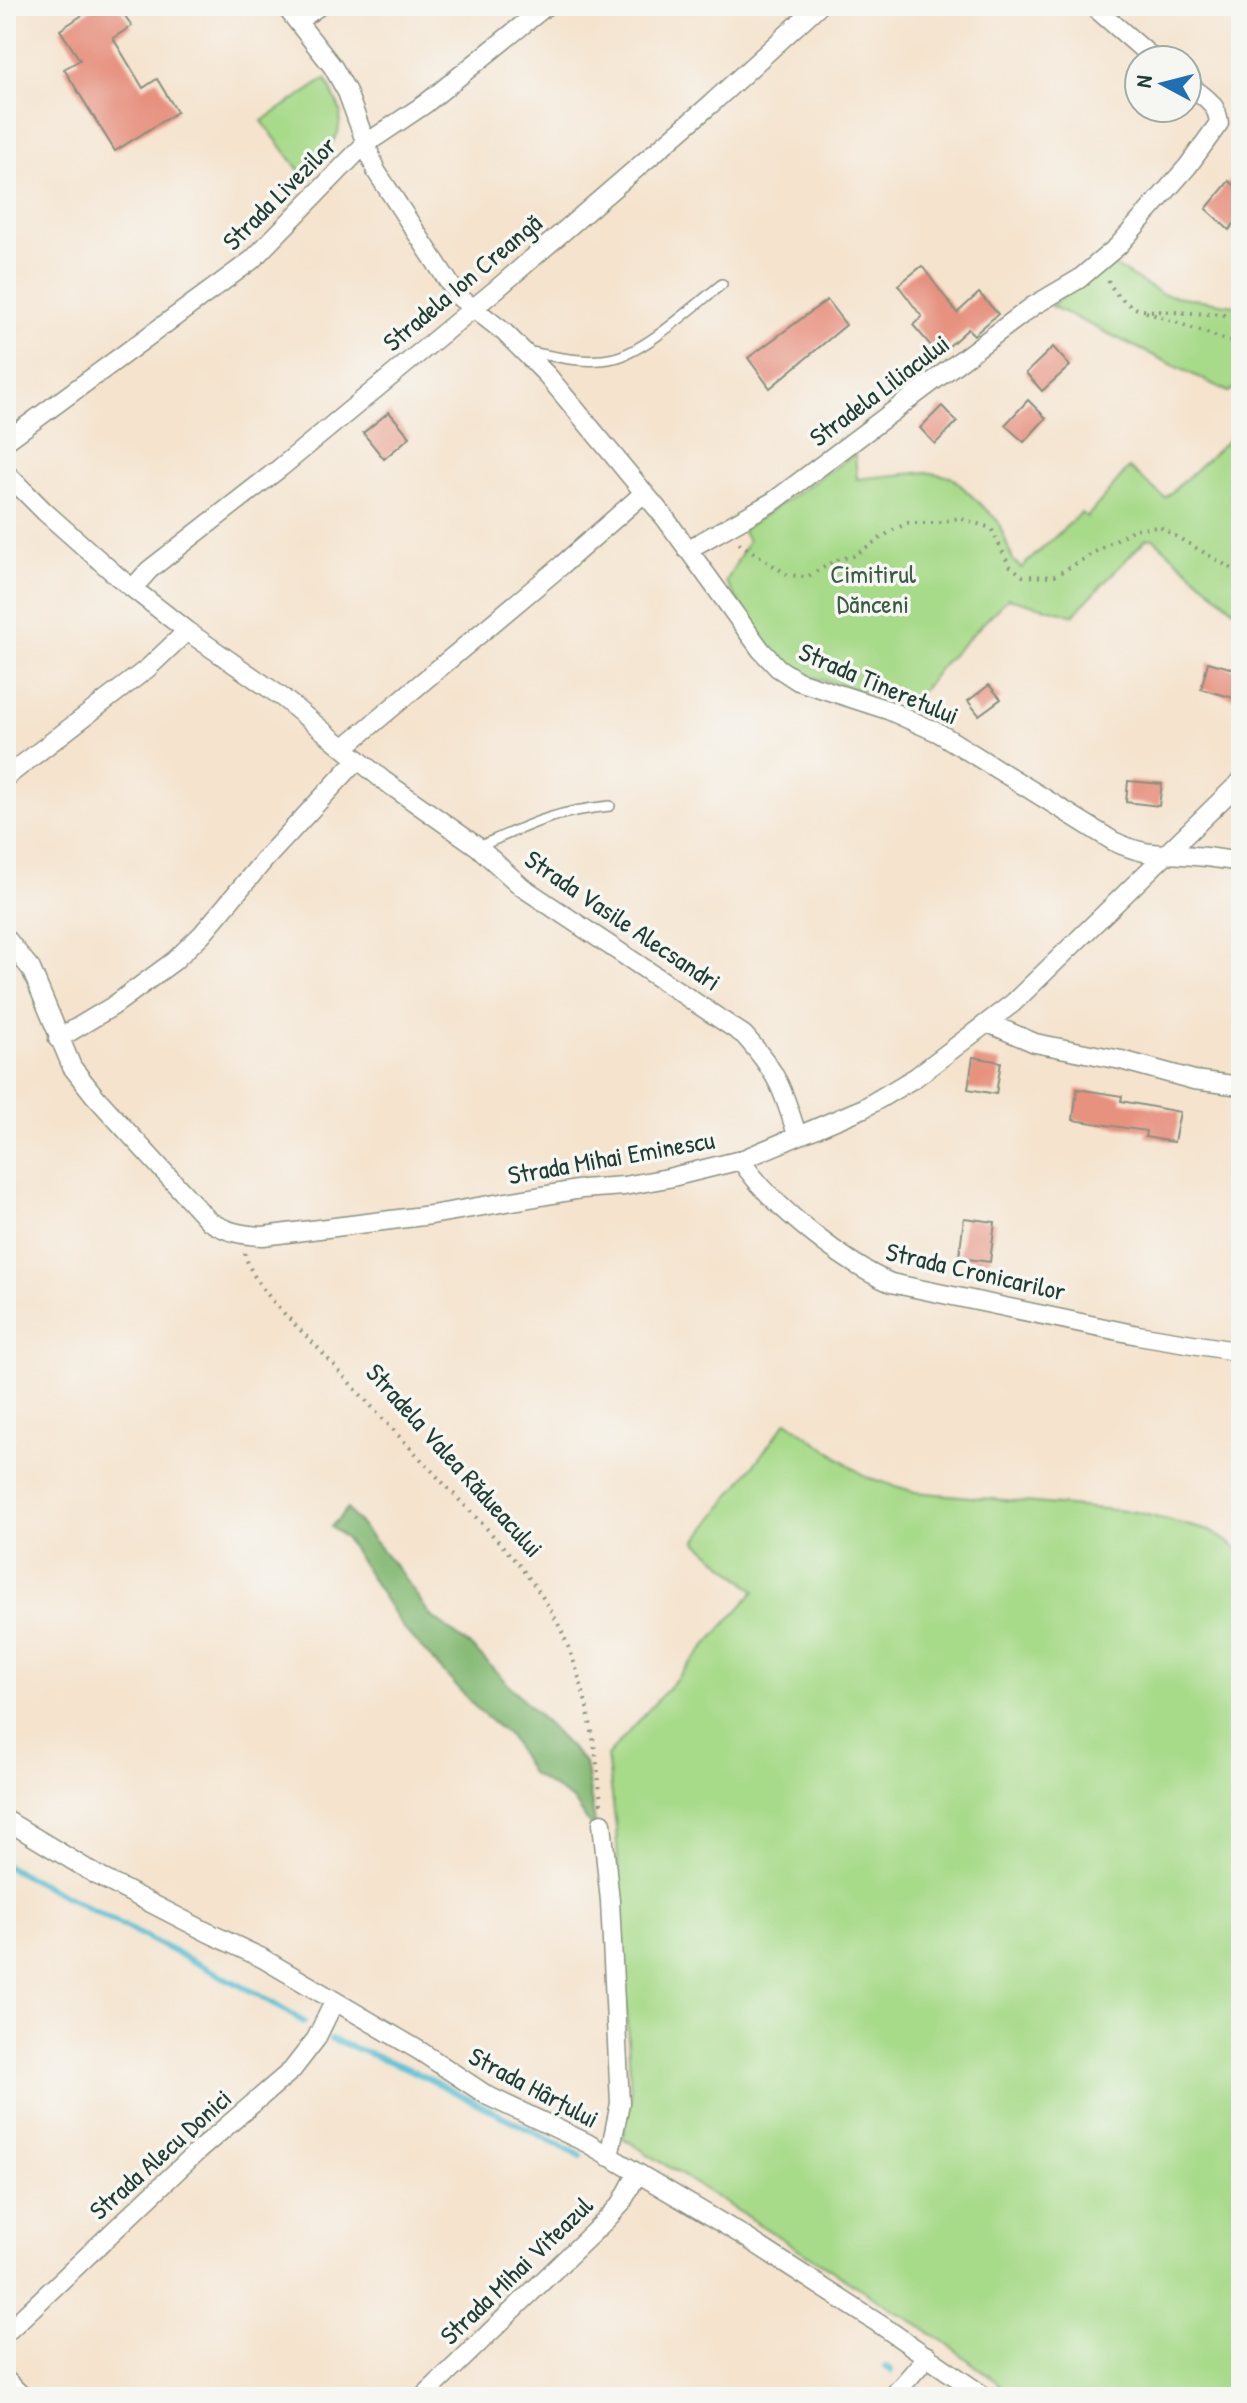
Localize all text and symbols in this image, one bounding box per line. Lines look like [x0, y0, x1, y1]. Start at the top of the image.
north arrow [1123, 44, 1203, 124]
text: N [1128, 74, 1159, 89]
street label: Strada Livezilor [214, 128, 344, 258]
street label: Stradela Ion Creangă [375, 205, 549, 359]
street label: Stradela Liliacului [802, 326, 956, 454]
park label: Cimitirul Dănceni [830, 556, 916, 621]
street label: Strada Tineretului [794, 634, 964, 732]
street label: Strada Vasile Alecsandri [518, 841, 728, 999]
street label: Strada Mihai Eminescu [505, 1122, 717, 1192]
street label: Strada Cronicarilor [883, 1233, 1069, 1309]
street label: Stradela Valea Rădueacului [358, 1356, 552, 1564]
street label: Strada Hârțului [463, 2038, 605, 2136]
street label: Strada Alecu Donici [81, 2081, 239, 2227]
street label: Strada Mihai Viteazul [432, 2188, 600, 2352]

